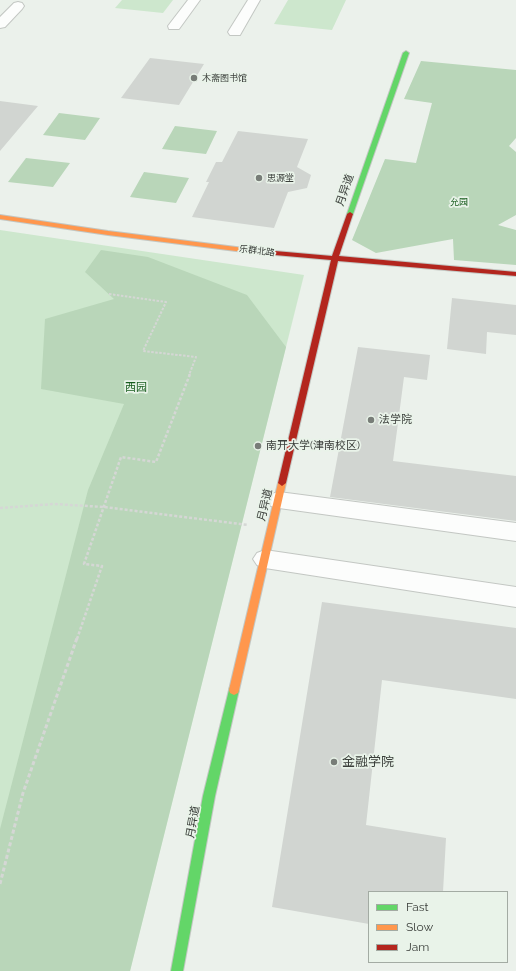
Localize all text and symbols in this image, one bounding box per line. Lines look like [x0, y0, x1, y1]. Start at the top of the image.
marker: 木斋图书馆 [189, 73, 199, 83]
place label: 木斋图书馆 [202, 73, 247, 83]
street label: 月异道 [333, 172, 357, 208]
marker: 思源堂 [254, 173, 264, 183]
place label: 思源堂 [267, 173, 294, 183]
park label: 允园 [450, 197, 468, 207]
street label: 乐群北路 [238, 243, 276, 259]
park label: 西园 [125, 381, 147, 395]
place label: 法学院 [379, 413, 412, 427]
marker: 法学院 [366, 415, 376, 425]
place label: 南开大学(津南校区) [266, 439, 360, 453]
marker: 南开大学(津南校区) [253, 441, 263, 451]
street label: 月异道 [255, 487, 275, 523]
place label: 金融学院 [342, 754, 394, 770]
marker: 金融学院 [329, 757, 339, 767]
street label: 月异道 [184, 805, 202, 839]
legend [368, 891, 508, 963]
text: Fast [406, 900, 429, 914]
text: Slow [406, 920, 433, 934]
text: Jam [406, 940, 429, 954]

